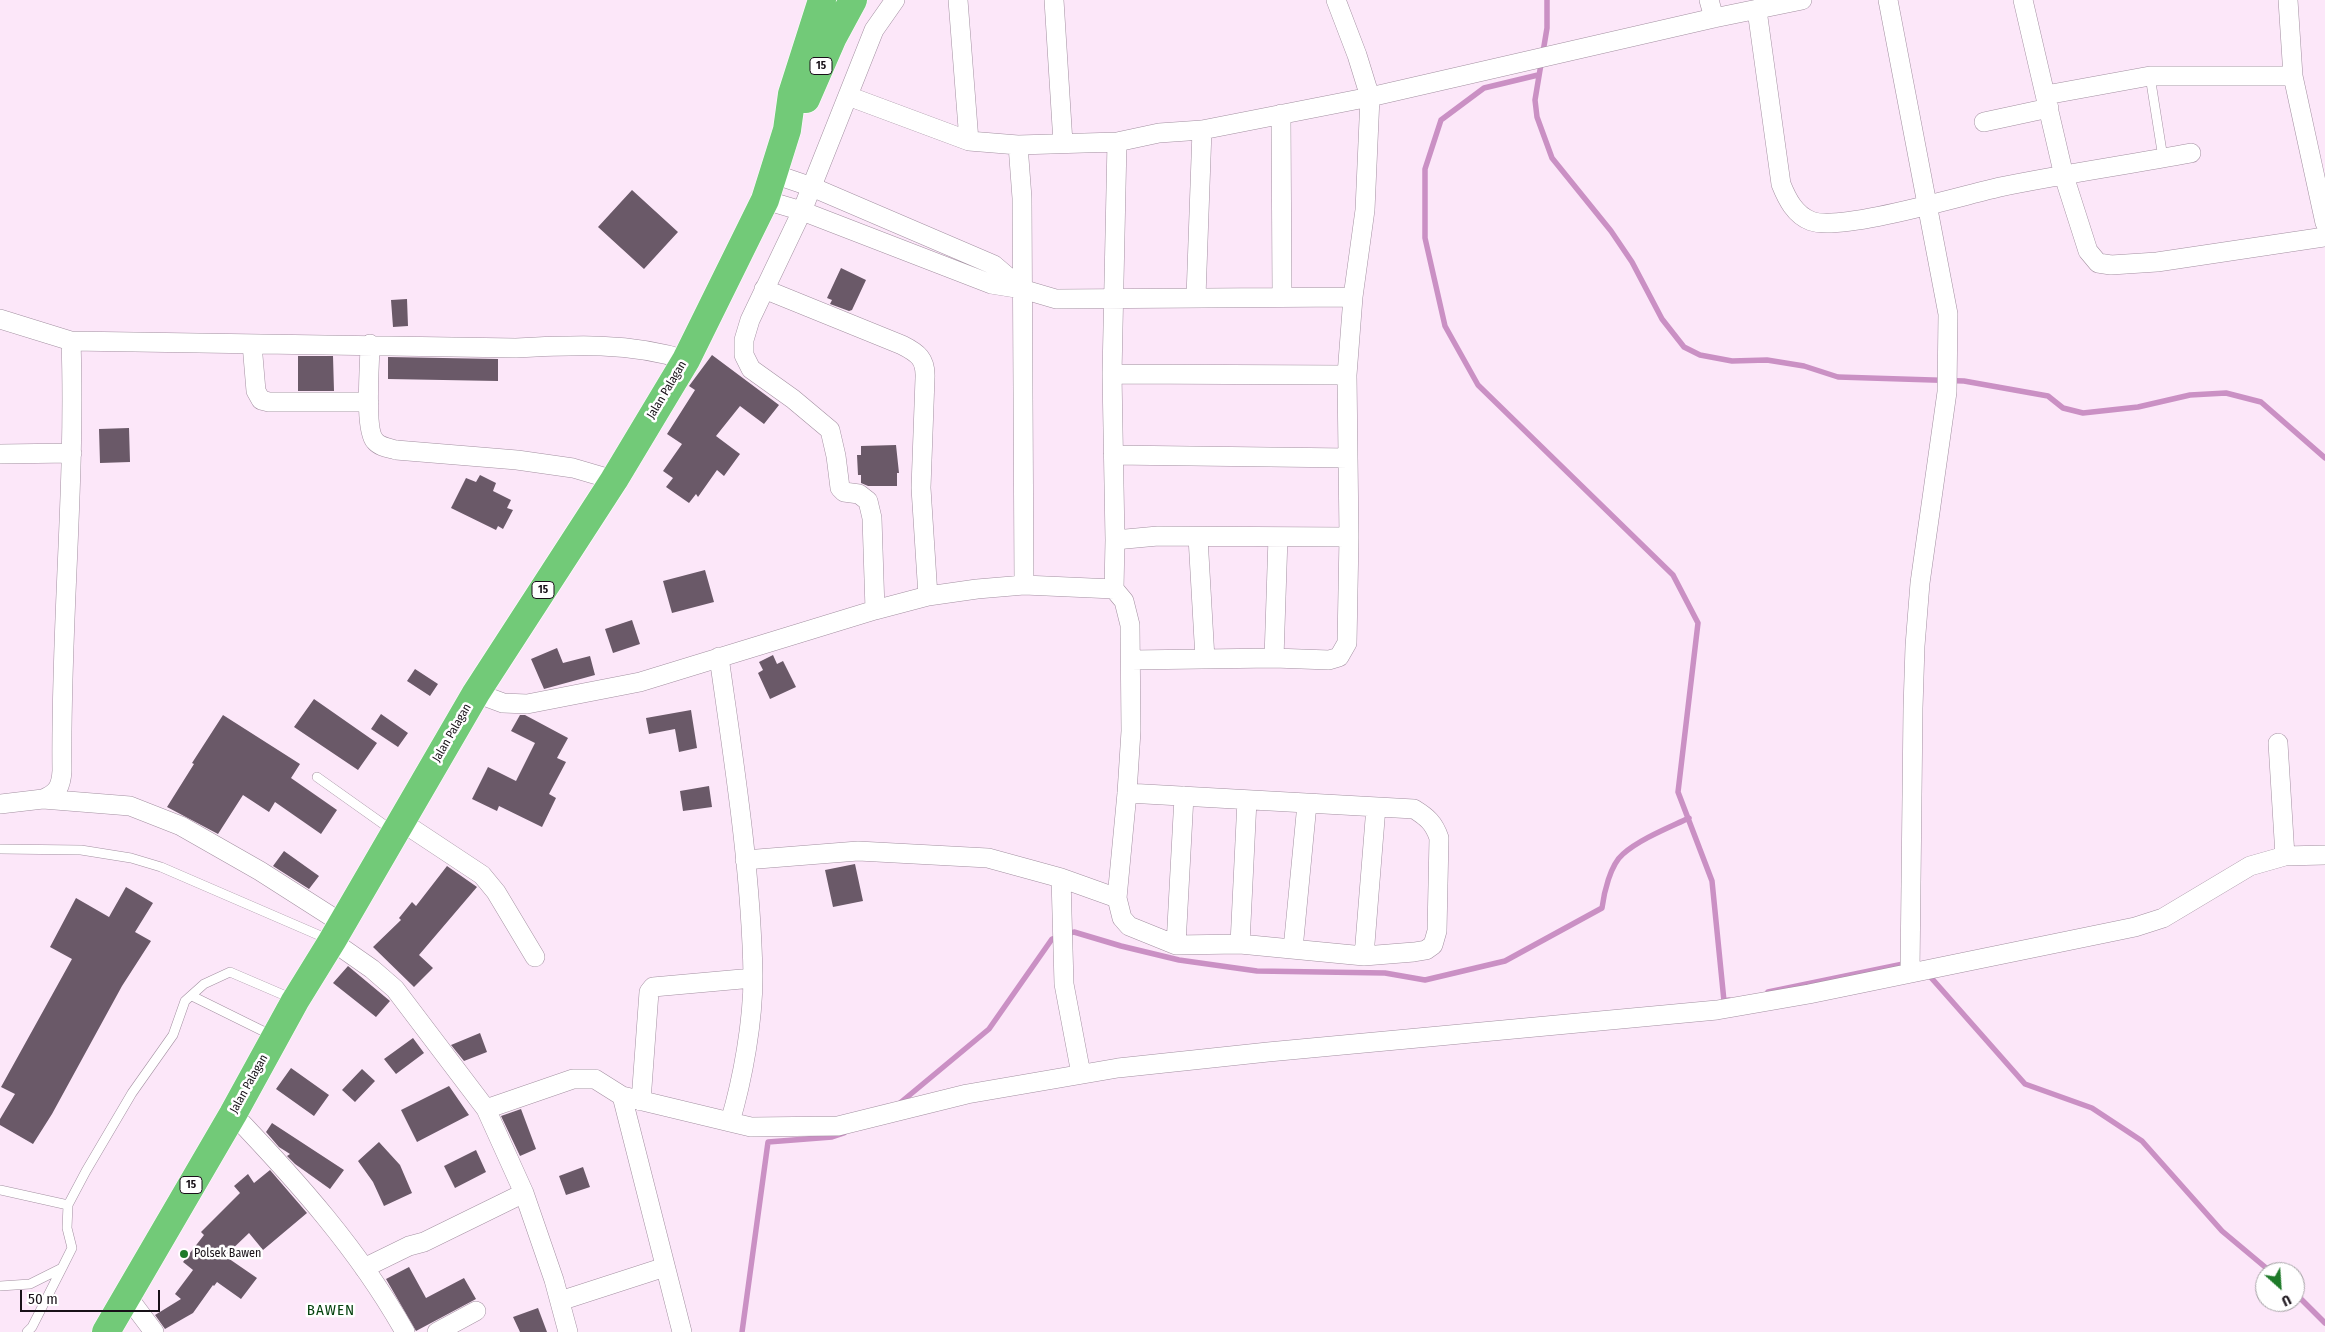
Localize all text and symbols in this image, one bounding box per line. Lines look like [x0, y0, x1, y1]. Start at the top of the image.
road number: 15 [810, 58, 832, 74]
street label: Jalan Palagan [644, 358, 690, 422]
road number: 15 [532, 582, 554, 598]
street label: Jalan Palagan [429, 701, 475, 765]
street label: Jalan Palagan [227, 1052, 271, 1116]
road number: 15 [180, 1176, 202, 1194]
place label: Polsek Bawen [194, 1247, 261, 1261]
marker: Polsek Bawen [178, 1248, 190, 1260]
north arrow [2255, 1262, 2305, 1312]
scale bar [22, 1280, 162, 1312]
text: 50 m [28, 1290, 58, 1308]
text: U [2279, 1291, 2294, 1309]
district label: BAWEN [306, 1302, 356, 1320]

